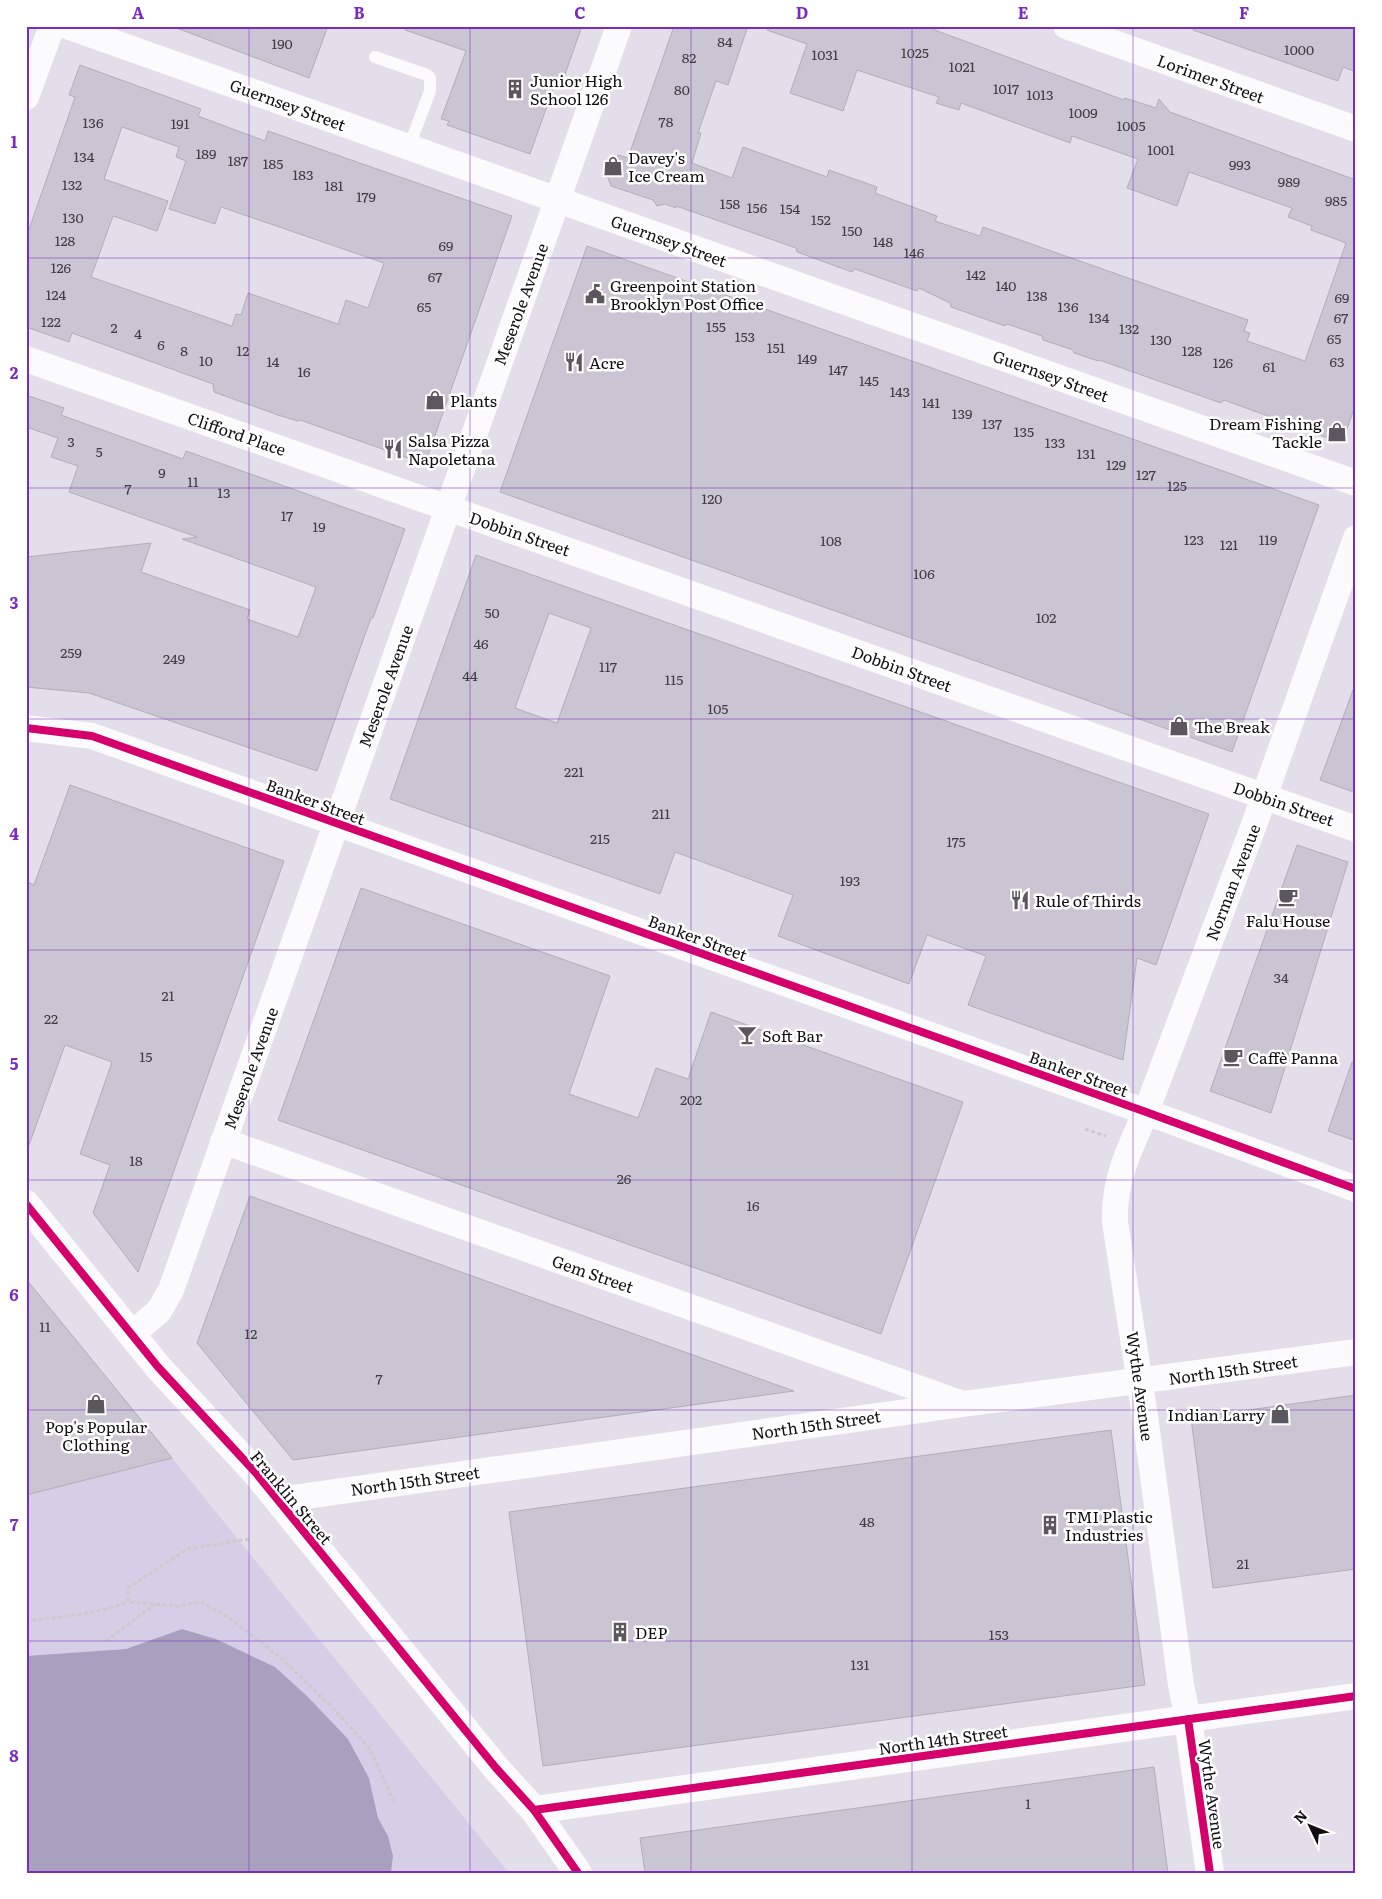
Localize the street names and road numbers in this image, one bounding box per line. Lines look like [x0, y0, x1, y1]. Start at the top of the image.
street label: Lorimer Street [1154, 47, 1268, 109]
street label: Guernsey Street [227, 72, 350, 136]
street label: Guernsey Street [608, 208, 731, 272]
street label: Meserole Avenue [487, 239, 553, 369]
street label: Guernsey Street [990, 343, 1113, 407]
street label: Clifford Place [185, 405, 289, 461]
street label: Dobbin Street [466, 505, 574, 562]
street label: Meserole Avenue [352, 621, 418, 751]
street label: Dobbin Street [849, 639, 956, 697]
street label: Banker Street [263, 772, 369, 830]
street label: Dobbin Street [1230, 775, 1338, 832]
street label: Norman Avenue [1199, 820, 1265, 944]
street label: Banker Street [645, 908, 751, 966]
street label: Meserole Avenue [217, 1003, 283, 1133]
street label: Banker Street [1026, 1044, 1132, 1102]
street label: Gem Street [549, 1248, 637, 1298]
street label: Wythe Avenue [1121, 1330, 1161, 1442]
street label: North 15th Street [1167, 1348, 1300, 1390]
street label: North 15th Street [750, 1403, 883, 1445]
street label: Franklin Street [245, 1445, 339, 1550]
street label: North 15th Street [349, 1459, 482, 1501]
street label: North 14th Street [877, 1718, 1010, 1760]
street label: Wythe Avenue [1193, 1738, 1233, 1850]

